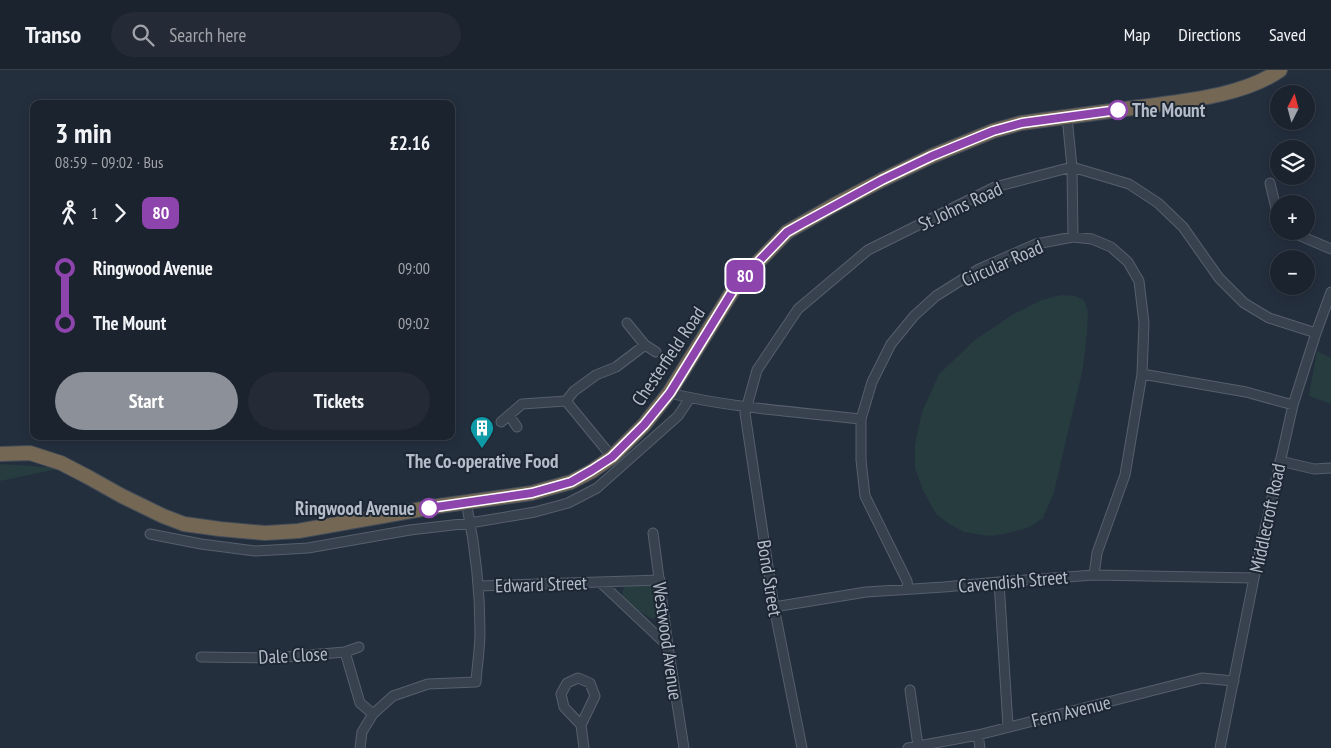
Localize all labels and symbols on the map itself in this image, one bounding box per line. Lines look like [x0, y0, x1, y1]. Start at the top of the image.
north arrow [1270, 85, 1315, 130]
place label: The Mount [1132, 98, 1206, 122]
marker: The Mount [1108, 100, 1128, 120]
street label: St Johns Road [914, 176, 1006, 236]
street label: Circular Road [958, 234, 1046, 292]
line badge: 80 [722, 260, 768, 292]
street label: Chesterfield Road [626, 302, 710, 410]
building icon: The Co-operative Food [469, 415, 495, 449]
place label: The Co-operative Food [406, 449, 558, 473]
street label: Middlecroft Road [1244, 461, 1290, 575]
place label: Ringwood Avenue [295, 496, 415, 520]
marker: Ringwood Avenue [419, 498, 439, 518]
street label: Bond Street [752, 538, 788, 619]
street label: Cavendish Street [957, 564, 1070, 598]
street label: Edward Street [495, 570, 588, 598]
street label: Westwood Avenue [648, 580, 688, 702]
street label: Dale Close [258, 641, 328, 669]
street label: Fern Avenue [1029, 690, 1113, 732]

